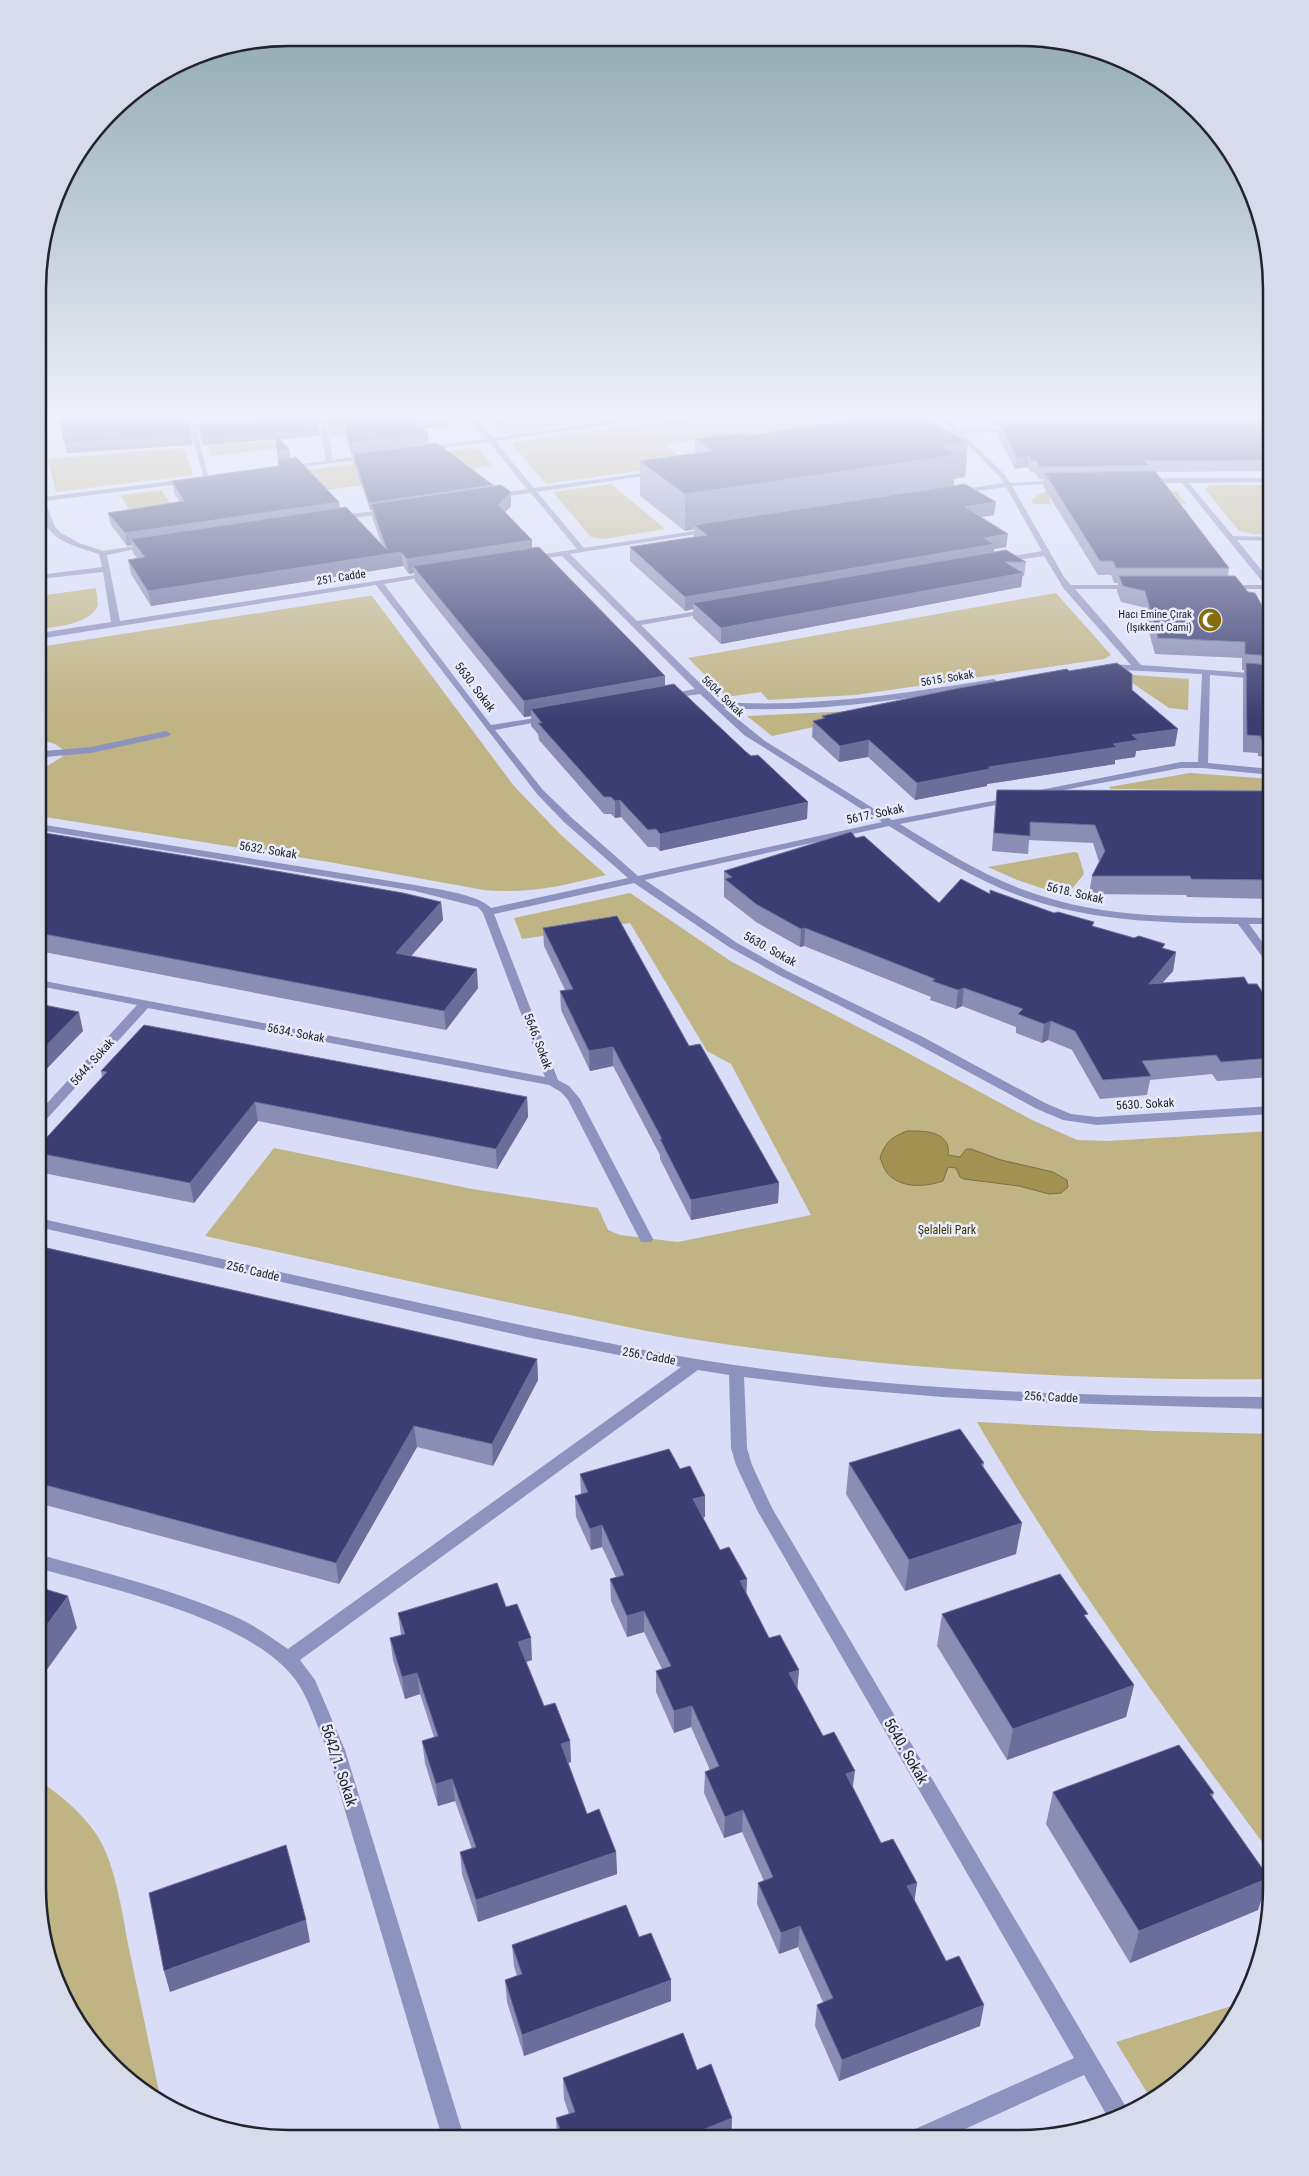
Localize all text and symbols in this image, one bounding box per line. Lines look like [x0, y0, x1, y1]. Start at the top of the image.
street label: 251. Cadde [316, 567, 366, 588]
mosque icon: Hacı Emine Çırak (Işıkkent Cami) [1197, 607, 1223, 633]
place label: Hacı Emine Çırak (Işıkkent Cami) [1118, 608, 1192, 634]
street label: 5630. Sokak [452, 659, 499, 715]
street label: 5615. Sokak [920, 668, 975, 689]
street label: 5604. Sokak [699, 673, 746, 720]
street label: 5617. Sokak [845, 801, 906, 827]
street label: 5632. Sokak [238, 839, 299, 862]
street label: 5618. Sokak [1045, 880, 1106, 907]
street label: 5630. Sokak [741, 929, 799, 970]
street label: 5646. Sokak [521, 1011, 555, 1071]
street label: 5634. Sokak [266, 1021, 327, 1046]
street label: 5644. Sokak [67, 1035, 117, 1088]
street label: 5630. Sokak [1115, 1095, 1175, 1113]
park label: Şelaleli Park [918, 1223, 977, 1237]
street label: 256. Cadde [225, 1258, 281, 1284]
street label: 256. Cadde [621, 1344, 677, 1368]
street label: 256. Cadde [1024, 1389, 1079, 1405]
street label: 5640. Sokak [880, 1715, 932, 1787]
street label: 5642/1. Sokak [317, 1721, 361, 1809]

